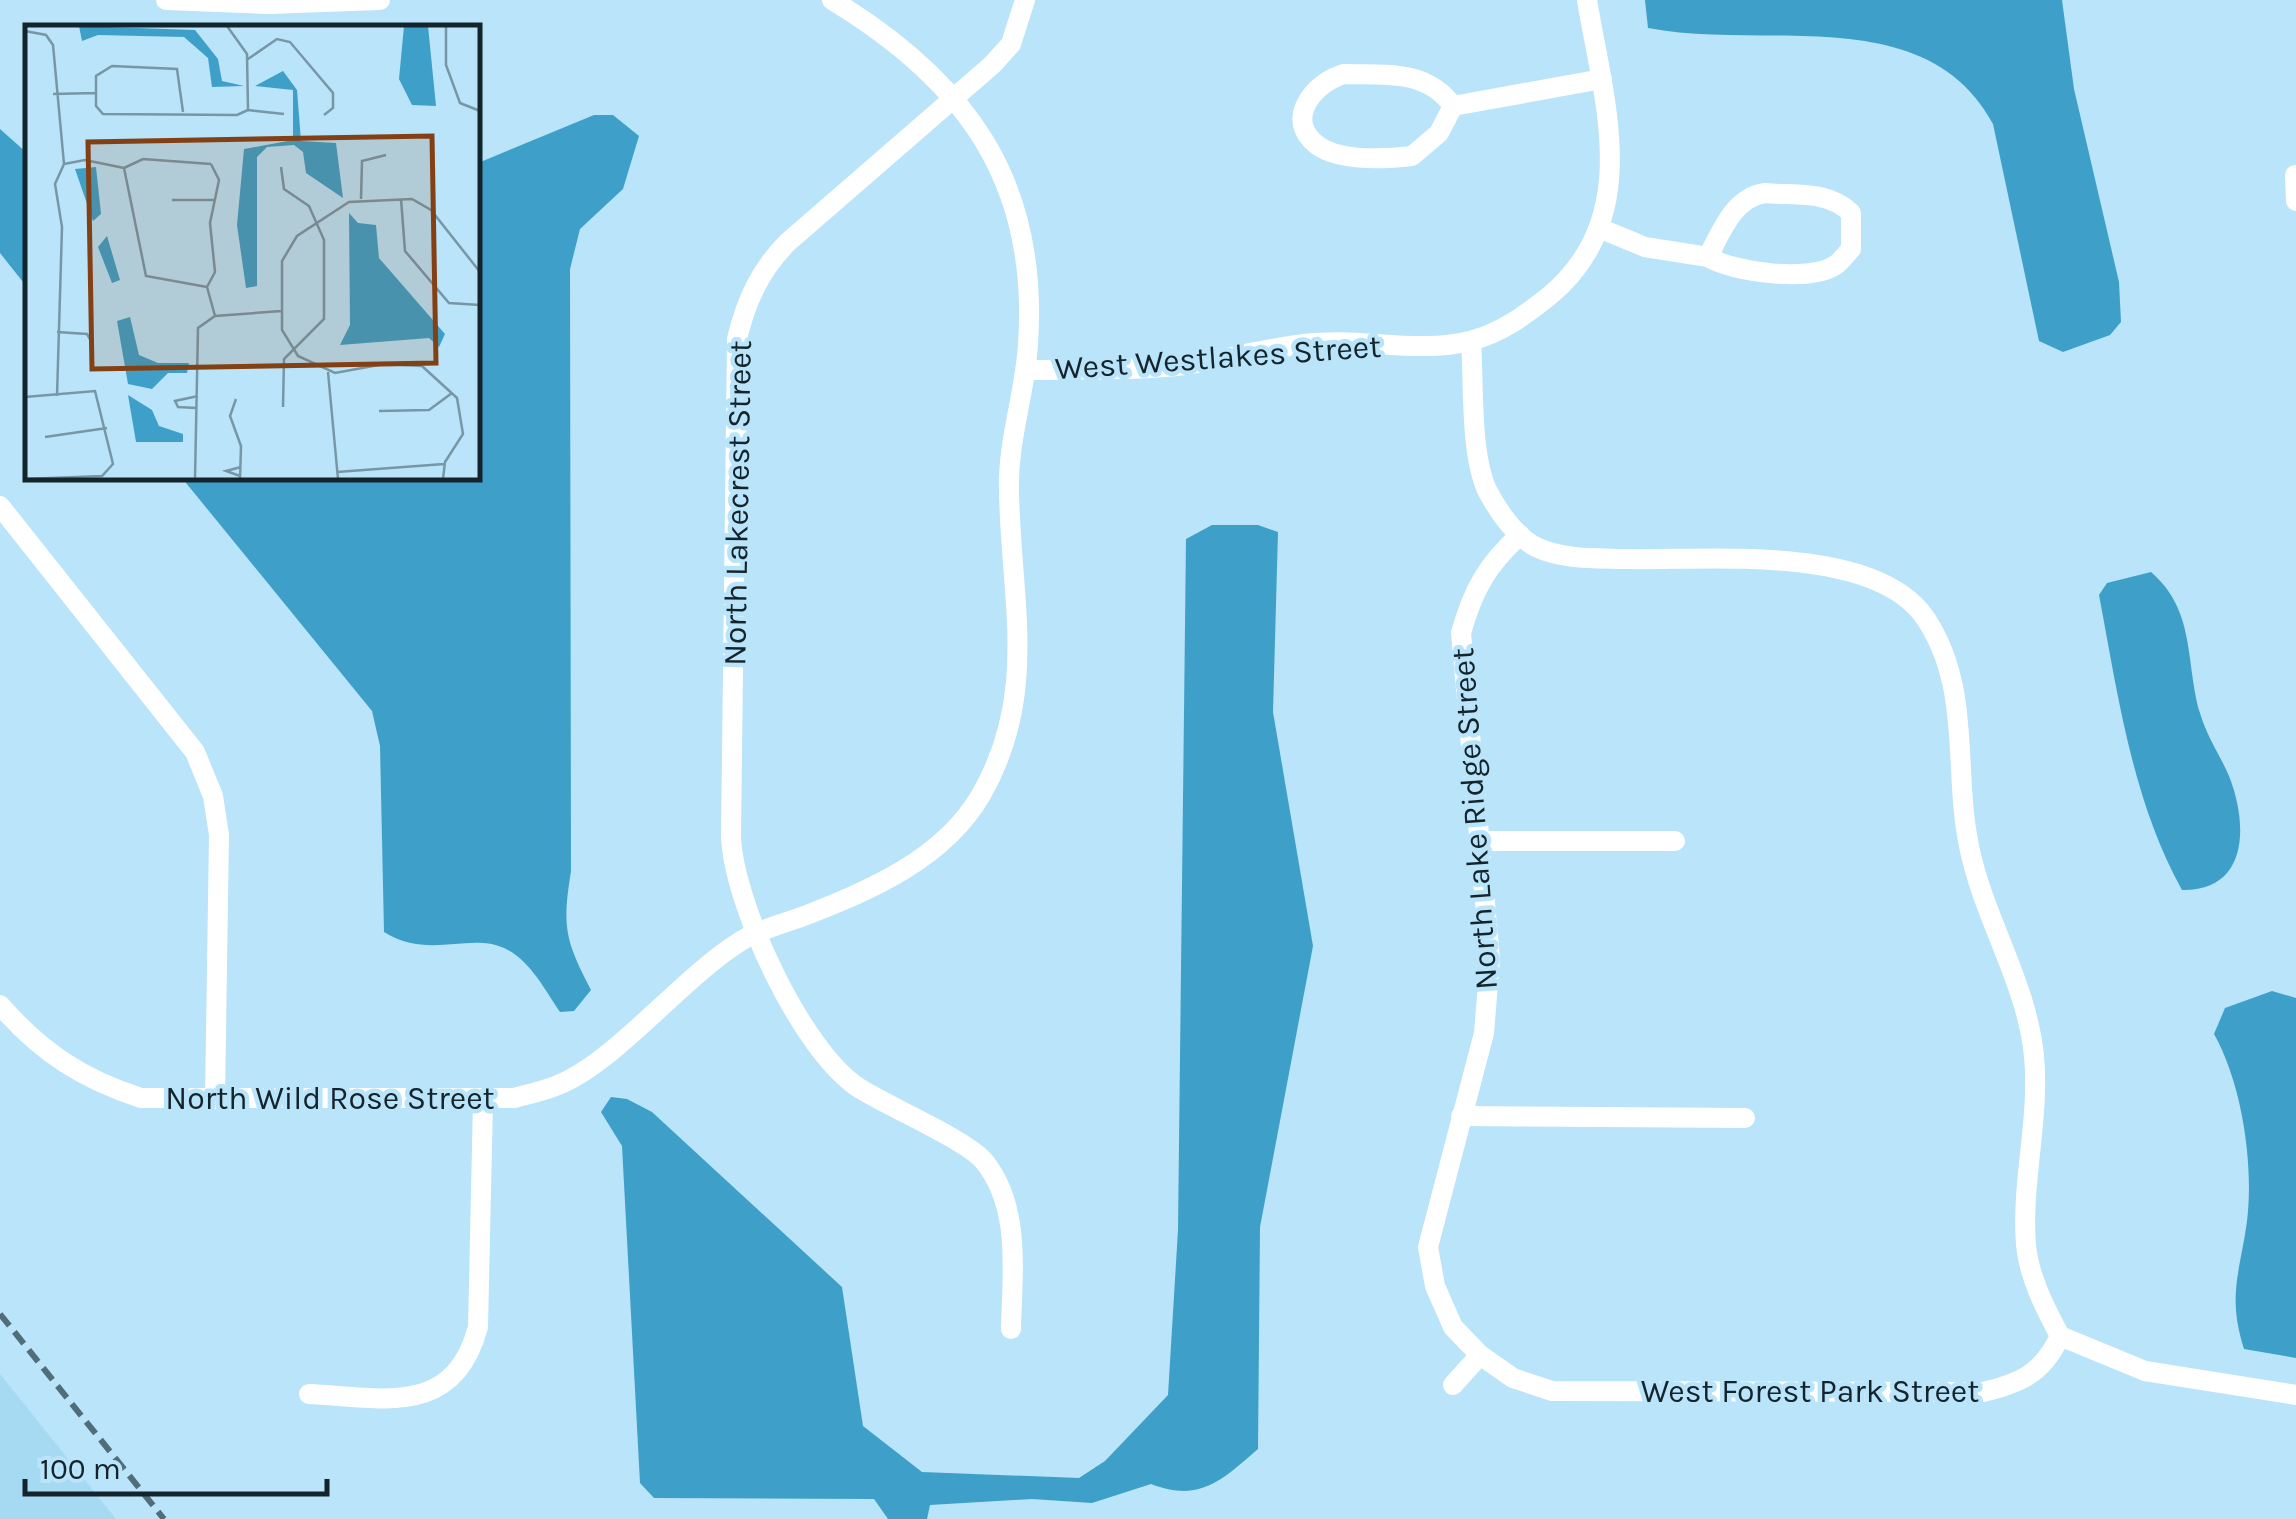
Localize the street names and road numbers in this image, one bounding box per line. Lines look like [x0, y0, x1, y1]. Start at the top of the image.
street label: West Westlakes Street [1054, 328, 1382, 387]
street label: North Lakecrest Street [716, 340, 759, 666]
street label: North Lake Ridge Street [1444, 647, 1505, 991]
street label: North Wild Rose Street [165, 1080, 495, 1117]
street label: West Forest Park Street [1641, 1373, 1979, 1410]

